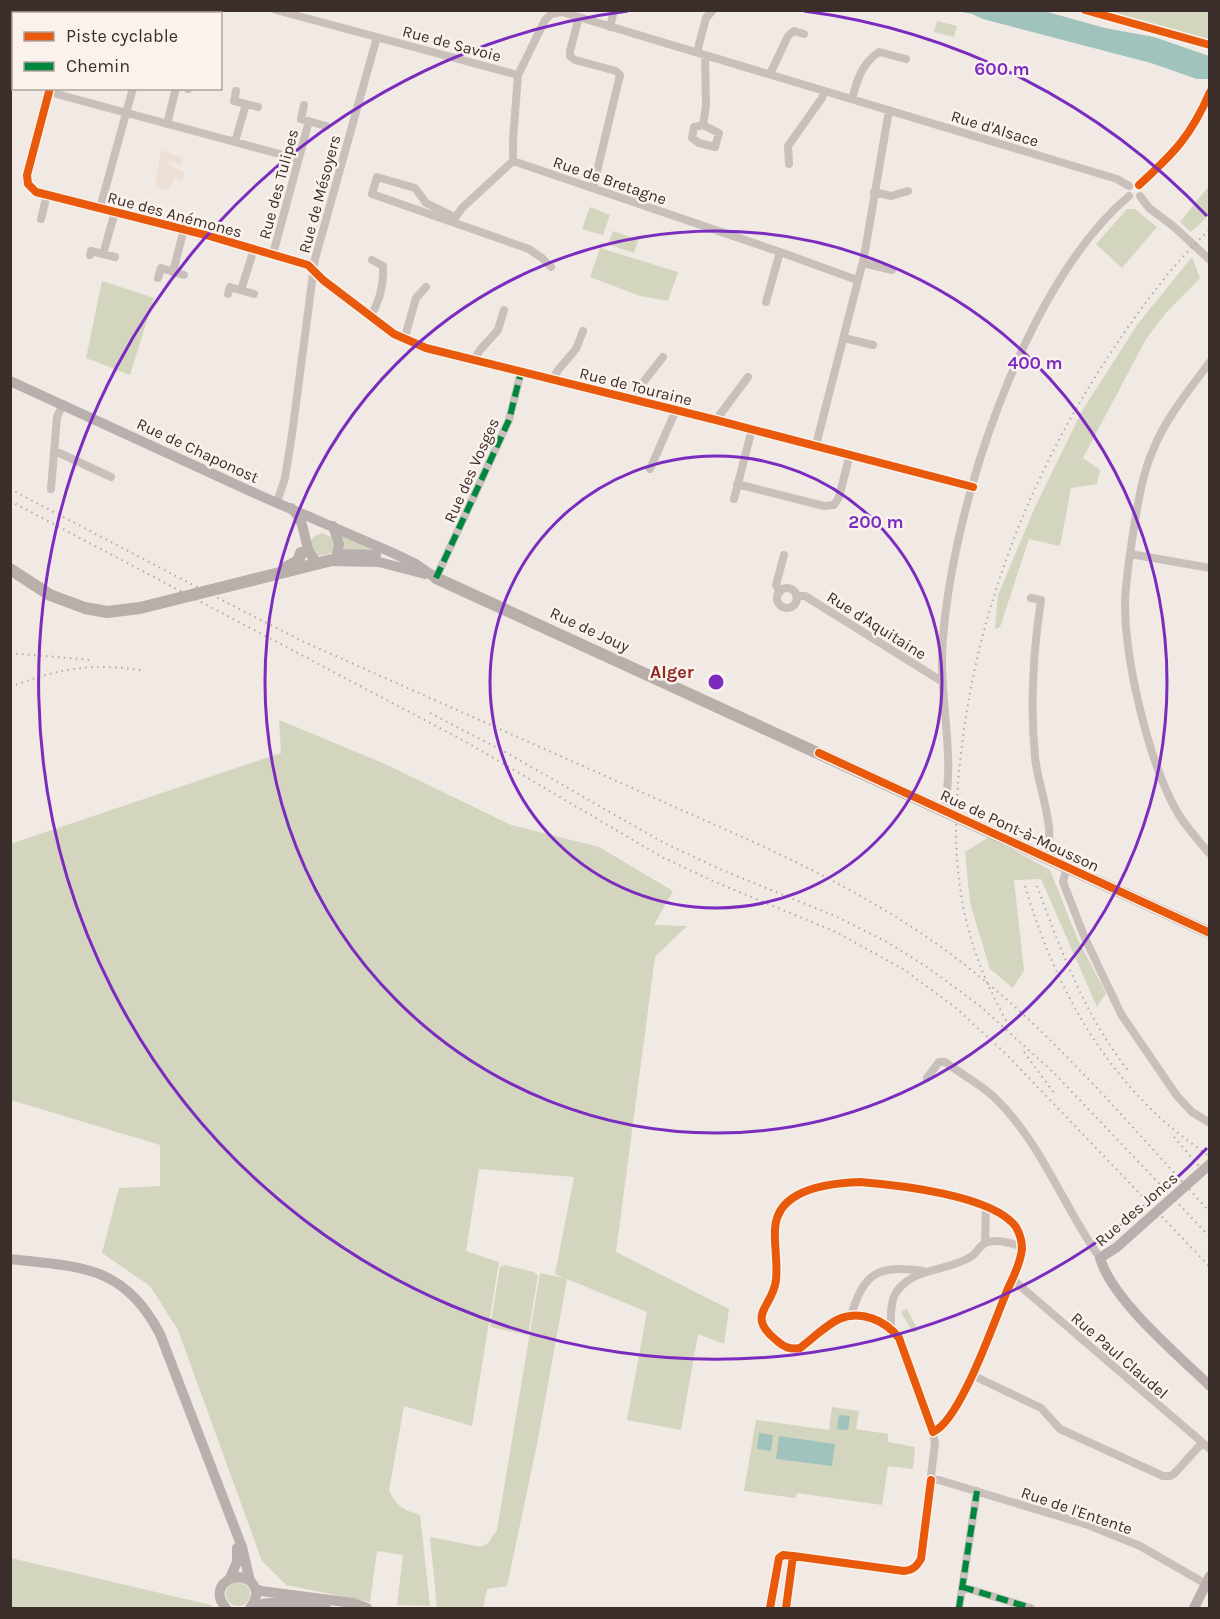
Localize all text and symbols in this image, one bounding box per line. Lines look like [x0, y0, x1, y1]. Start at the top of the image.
legend [12, 12, 222, 90]
street label: Rue de Savoie [401, 21, 503, 66]
text: Piste cyclable [66, 25, 178, 47]
text: Chemin [66, 55, 130, 77]
text: 600 m [974, 58, 1030, 80]
street label: Rue d'Alsace [949, 106, 1041, 151]
street label: Rue des Tulipes [255, 127, 302, 241]
street label: Rue de Mésoyers [295, 133, 344, 255]
street label: Rue de Bretagne [551, 152, 669, 209]
street label: Rue des Anémones [106, 187, 244, 242]
text: 400 m [1007, 352, 1063, 374]
street label: Rue de Touraine [578, 363, 694, 410]
street label: Rue de Chaponost [134, 414, 262, 487]
street label: Rue des Vosges [440, 415, 503, 526]
text: 200 m [848, 511, 904, 533]
street label: Rue d'Aquitaine [824, 587, 930, 664]
street label: Rue de Jouy [547, 603, 633, 656]
district label: Alger [650, 661, 694, 683]
centre of rings [706, 672, 726, 692]
street label: Rue de Pont-à-Mousson [937, 785, 1102, 876]
street label: Rue des Joncs [1091, 1168, 1181, 1250]
street label: Rue Paul Claudel [1067, 1308, 1172, 1403]
street label: Rue de l'Entente [1019, 1483, 1135, 1538]

